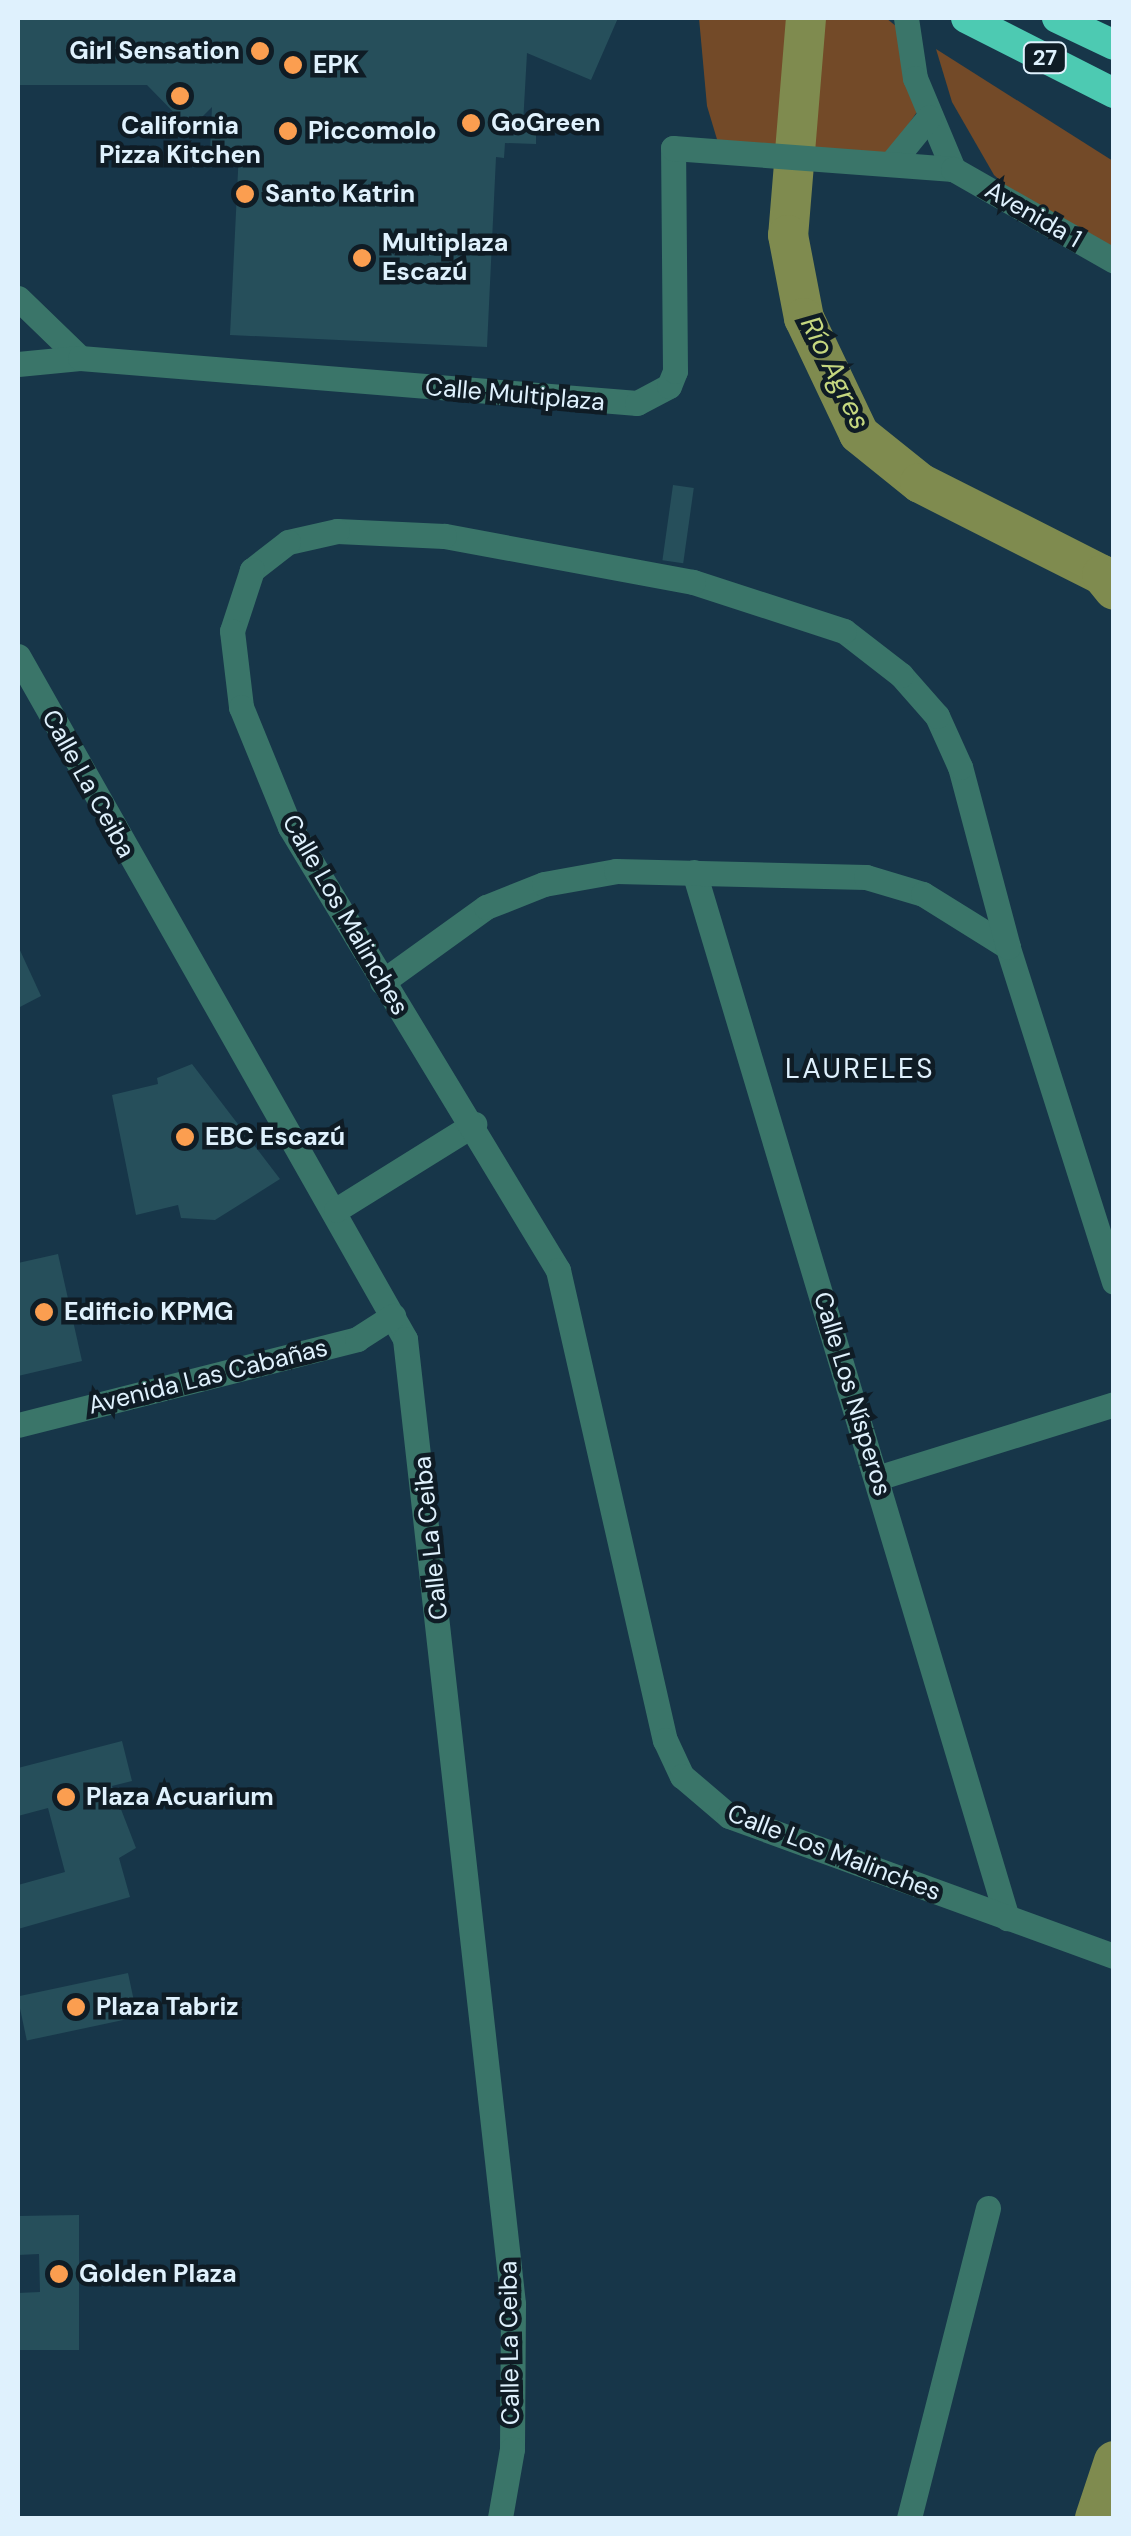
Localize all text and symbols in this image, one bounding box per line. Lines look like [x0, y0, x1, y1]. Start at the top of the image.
place label: Girl Sensation [69, 36, 240, 66]
marker: Girl Sensation [249, 40, 271, 62]
road number: 27 [1022, 41, 1068, 75]
place label: EPK [313, 50, 359, 80]
marker: EPK [282, 54, 304, 76]
marker: California Pizza Kitchen [169, 85, 191, 107]
place label: GoGreen [491, 108, 601, 138]
place label: California Pizza Kitchen [99, 112, 261, 171]
marker: GoGreen [460, 112, 482, 134]
place label: Piccomolo [308, 116, 436, 146]
marker: Piccomolo [277, 120, 299, 142]
street label: Avenida 1 [980, 175, 1086, 255]
place label: Santo Katrin [265, 179, 415, 209]
marker: Santo Katrin [234, 183, 256, 205]
place label: Multiplaza Escazú [382, 229, 508, 288]
marker: Multiplaza Escazú [351, 247, 373, 269]
water label: Río Agres [793, 311, 877, 435]
street label: Calle Multiplaza [424, 372, 606, 418]
street label: Calle La Ceiba [35, 705, 141, 863]
street label: Calle Los Malinches [275, 810, 415, 1020]
district label: LAURELES [785, 1052, 935, 1086]
place label: EBC Escazú [205, 1122, 345, 1152]
marker: EBC Escazú [174, 1126, 196, 1148]
street label: Calle Los Nísperos [807, 1288, 897, 1500]
place label: Edificio KPMG [64, 1297, 233, 1327]
marker: Edificio KPMG [33, 1301, 55, 1323]
street label: Avenida Las Cabañas [85, 1333, 331, 1421]
street label: Calle La Ceiba [407, 1455, 455, 1621]
place label: Plaza Acuarium [86, 1782, 274, 1812]
marker: Plaza Acuarium [55, 1786, 77, 1808]
street label: Calle Los Malinches [723, 1798, 945, 1908]
place label: Plaza Tabriz [96, 1992, 239, 2022]
marker: Plaza Tabriz [65, 1996, 87, 2018]
place label: Golden Plaza [79, 2259, 237, 2289]
street label: Calle La Ceiba [494, 2261, 526, 2425]
marker: Golden Plaza [48, 2263, 70, 2285]

